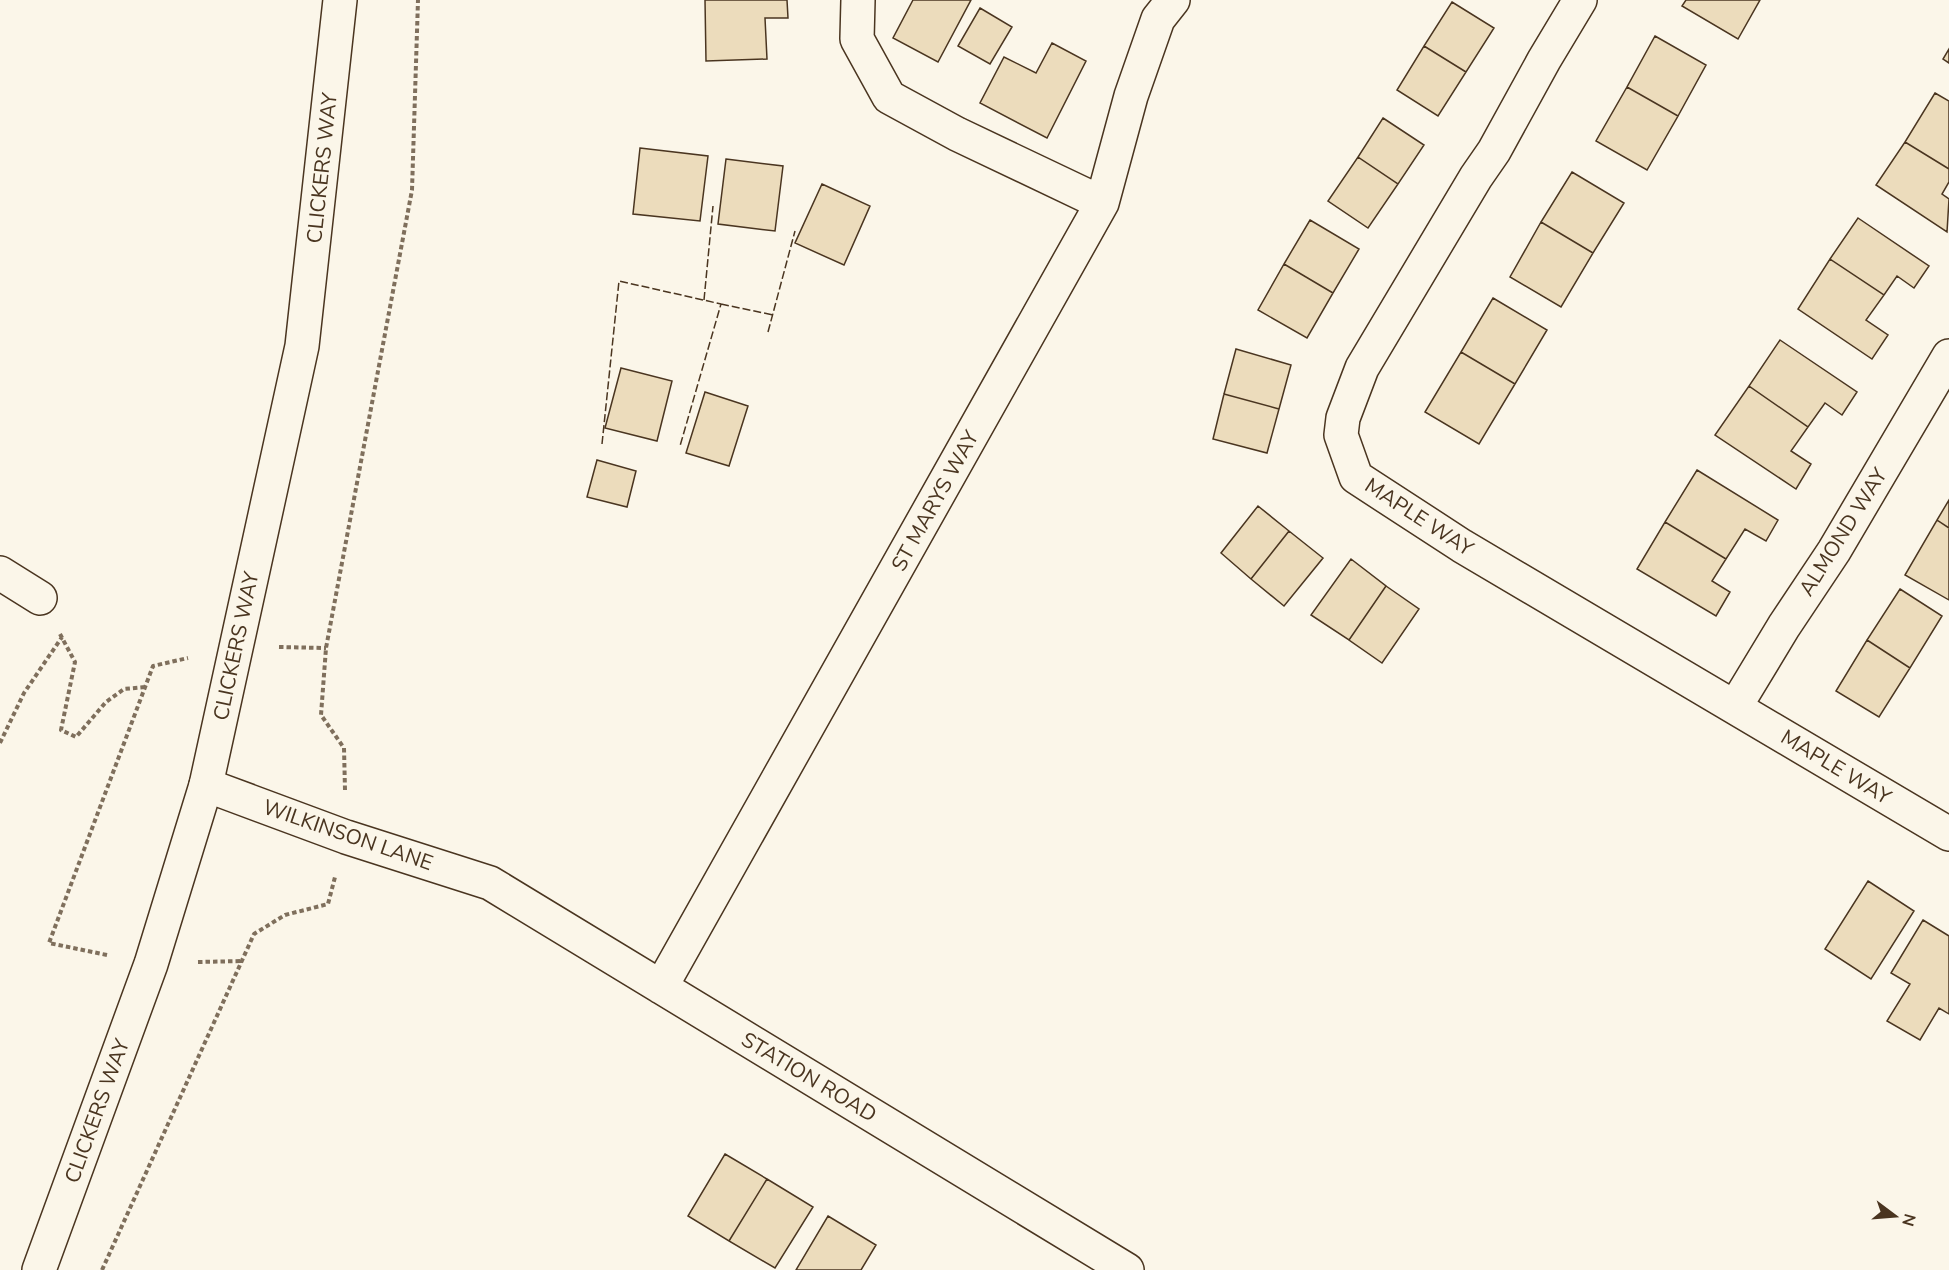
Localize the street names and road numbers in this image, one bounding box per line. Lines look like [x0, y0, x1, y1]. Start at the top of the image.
street label: CLICKERS WAY [300, 91, 344, 245]
street label: ST MARYS WAY [885, 425, 985, 576]
street label: ALMOND WAY [1793, 462, 1894, 601]
street label: MAPLE WAY [1359, 471, 1479, 563]
street label: CLICKERS WAY [207, 569, 266, 723]
street label: MAPLE WAY [1776, 723, 1897, 811]
street label: WILKINSON LANE [259, 793, 437, 877]
street label: STATION ROAD [736, 1026, 882, 1128]
street label: CLICKERS WAY [58, 1035, 136, 1187]

